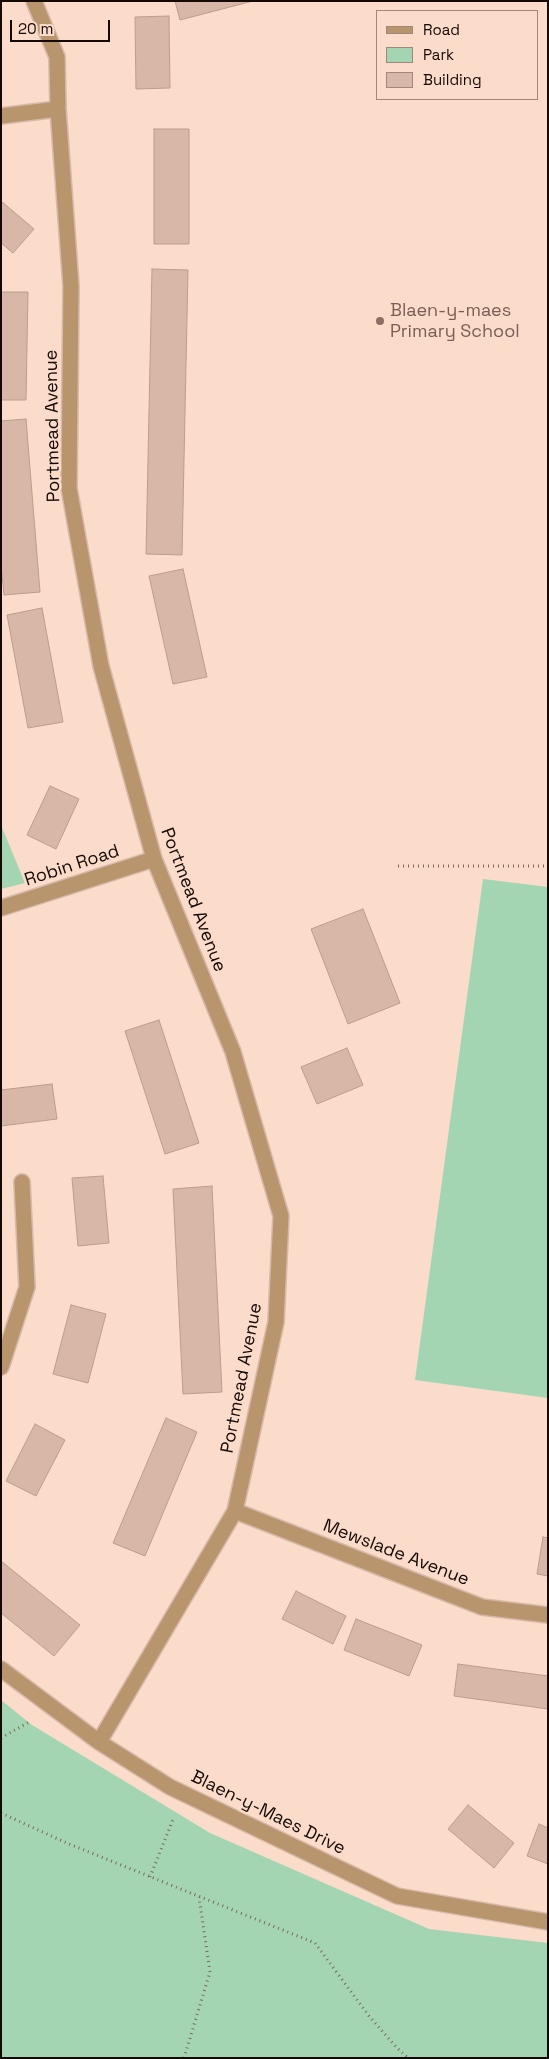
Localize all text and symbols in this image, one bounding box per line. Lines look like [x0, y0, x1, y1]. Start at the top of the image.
scale bar [12, 10, 112, 42]
legend [376, 10, 539, 100]
text: 20 m [18, 19, 53, 38]
text: Road [423, 20, 460, 39]
text: Park [423, 45, 454, 64]
text: Building [423, 70, 482, 89]
place label: Blaen-y-maes Primary School [390, 300, 520, 342]
marker: Blaen-y-maes Primary School [374, 315, 386, 327]
street label: Portmead Avenue [41, 349, 65, 503]
street label: Portmead Avenue [156, 825, 230, 975]
street label: Robin Road [22, 841, 122, 891]
street label: Portmead Avenue [217, 1301, 267, 1455]
street label: Mewslade Avenue [320, 1515, 472, 1591]
street label: Blaen-y-Maes Drive [187, 1766, 349, 1860]

